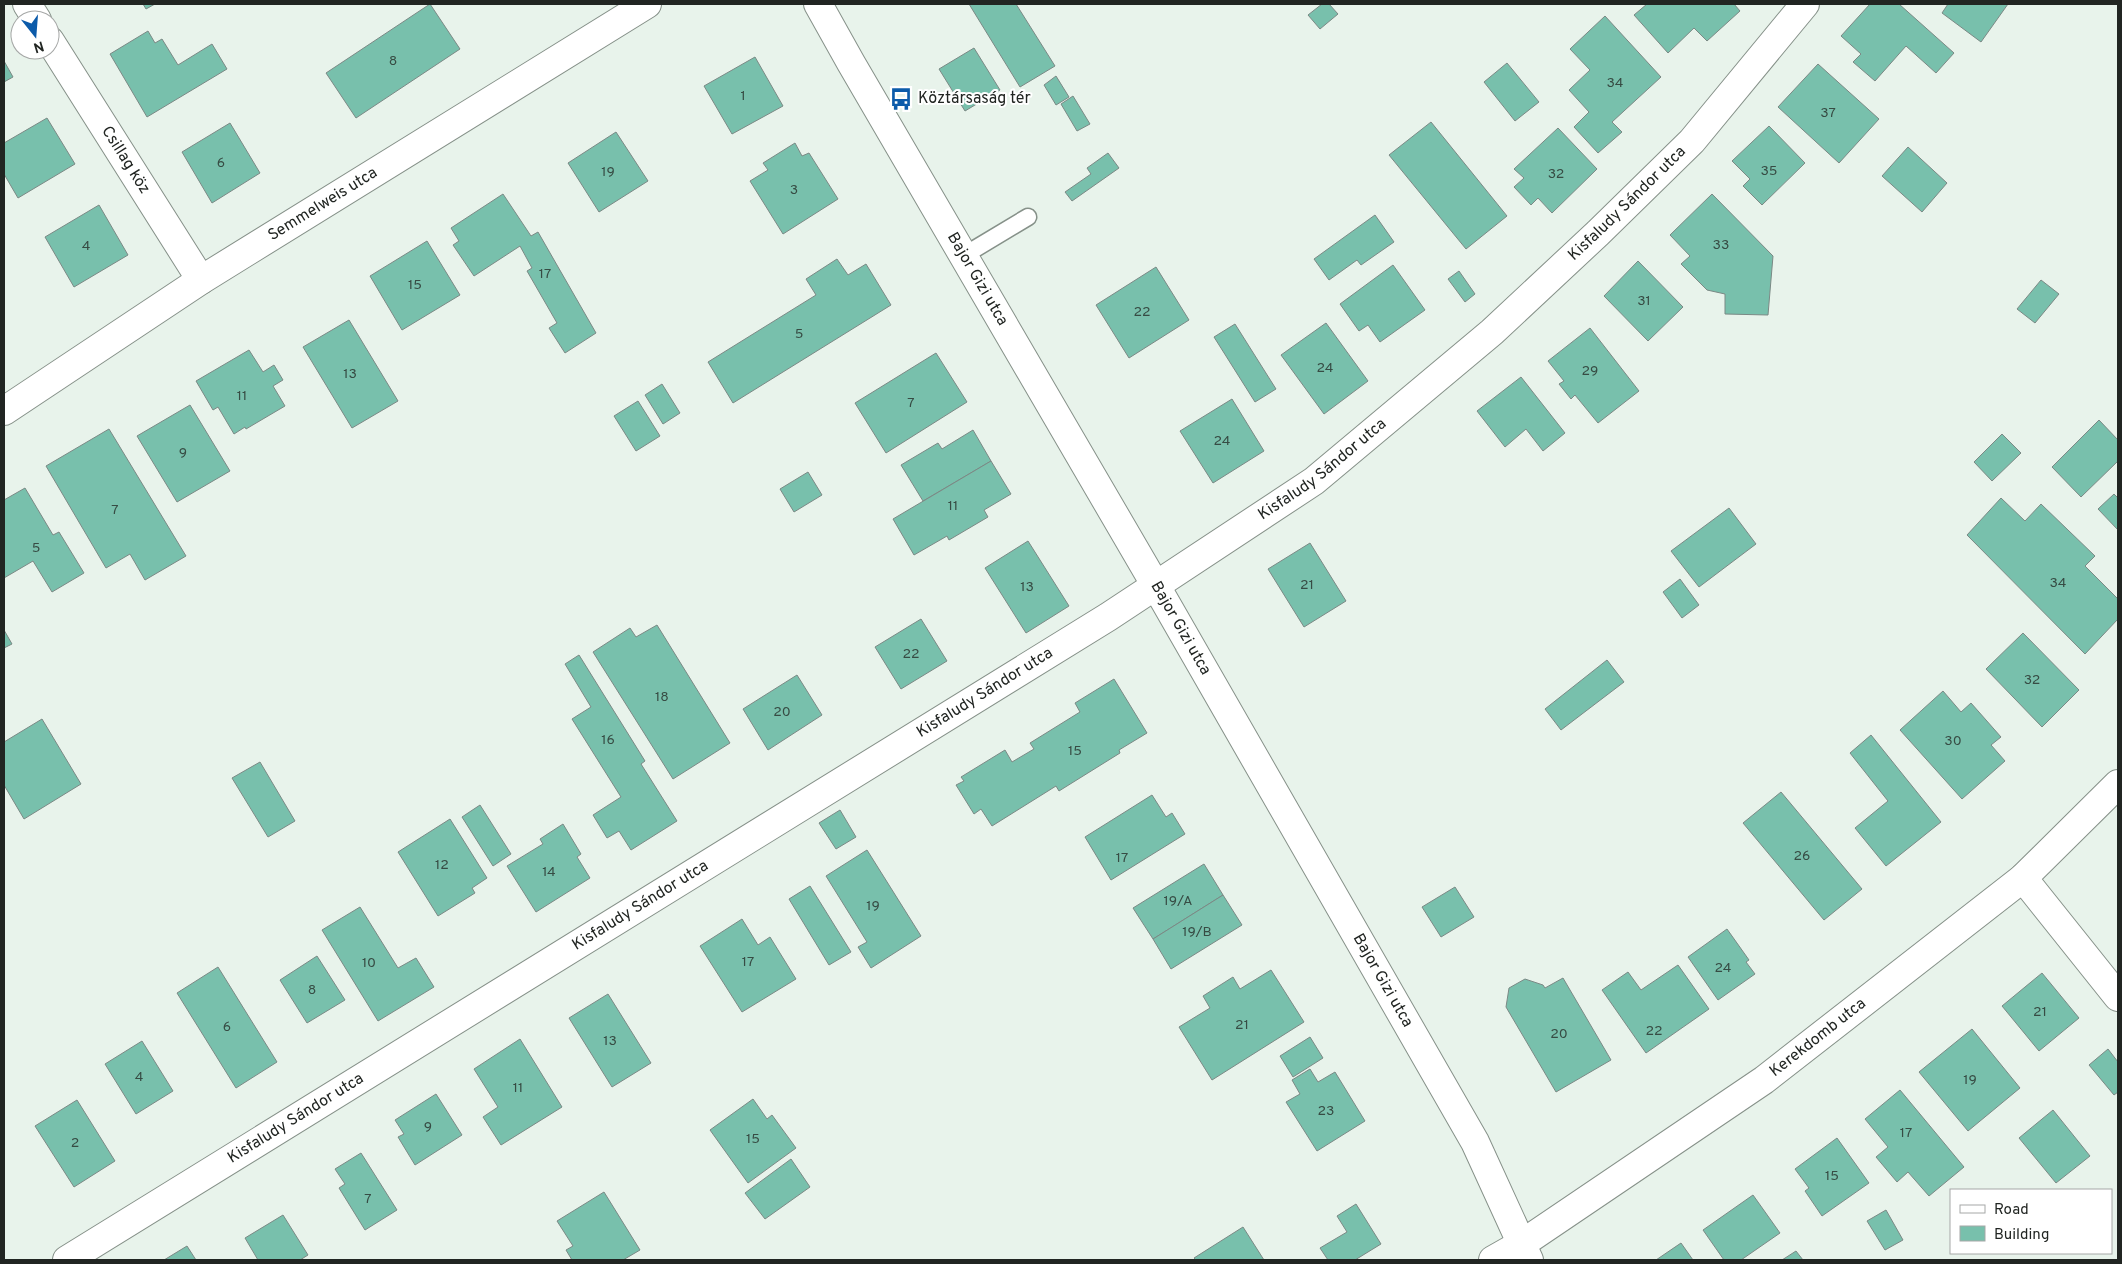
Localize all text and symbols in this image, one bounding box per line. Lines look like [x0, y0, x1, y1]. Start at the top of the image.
north arrow [10, 10, 60, 60]
text: N [31, 36, 46, 56]
house number: 8 [389, 53, 397, 70]
house number: 34 [1606, 75, 1624, 92]
bus stop icon: Köztársaság tér [888, 86, 914, 112]
house number: 1 [740, 88, 746, 105]
place label: Köztársaság tér [918, 89, 1031, 109]
house number: 37 [1820, 105, 1836, 122]
street label: Csillag köz [96, 123, 154, 198]
street label: Kisfaludy Sándor utca [1564, 142, 1690, 265]
house number: 6 [217, 155, 225, 172]
street label: Semmelweis utca [265, 163, 381, 246]
house number: 35 [1760, 163, 1778, 180]
house number: 19 [601, 164, 615, 181]
house number: 32 [1548, 166, 1564, 183]
house number: 3 [790, 182, 798, 199]
street label: Bajor Gizi utca [942, 229, 1012, 330]
house number: 33 [1713, 237, 1729, 254]
house number: 4 [82, 238, 90, 255]
house number: 17 [539, 266, 551, 283]
house number: 15 [408, 277, 422, 294]
house number: 31 [1637, 293, 1651, 310]
house number: 22 [1133, 304, 1151, 321]
house number: 5 [795, 326, 803, 343]
house number: 24 [1316, 360, 1334, 377]
house number: 29 [1582, 363, 1598, 380]
house number: 13 [343, 366, 357, 383]
house number: 11 [237, 388, 247, 405]
house number: 7 [907, 395, 915, 412]
street label: Kisfaludy Sándor utca [1255, 414, 1391, 525]
house number: 24 [1213, 433, 1231, 450]
house number: 9 [179, 445, 187, 462]
house number: 11 [948, 498, 958, 515]
house number: 7 [111, 502, 119, 519]
house number: 5 [32, 540, 40, 557]
house number: 34 [2049, 575, 2067, 592]
house number: 21 [1300, 577, 1314, 594]
street label: Bajor Gizi utca [1146, 578, 1215, 679]
house number: 13 [1020, 579, 1034, 596]
street label: Kisfaludy Sándor utca [913, 643, 1057, 743]
house number: 22 [902, 646, 920, 663]
house number: 32 [2024, 672, 2040, 689]
house number: 18 [655, 689, 669, 706]
house number: 20 [773, 704, 791, 721]
house number: 16 [601, 732, 615, 749]
house number: 30 [1944, 733, 1962, 750]
house number: 15 [1068, 743, 1082, 760]
house number: 26 [1794, 848, 1810, 865]
house number: 17 [1116, 850, 1128, 867]
street label: Kisfaludy Sándor utca [569, 856, 712, 955]
house number: 12 [435, 857, 449, 874]
house number: 14 [542, 864, 556, 881]
house number: 19/A [1164, 893, 1192, 910]
house number: 19 [866, 898, 880, 915]
house number: 19/B [1182, 924, 1212, 941]
street label: Bajor Gizi utca [1348, 930, 1417, 1031]
house number: 17 [742, 954, 754, 971]
house number: 10 [362, 955, 376, 972]
house number: 24 [1714, 960, 1732, 977]
house number: 8 [308, 982, 316, 999]
street label: Kerekdomb utca [1766, 994, 1870, 1082]
house number: 21 [2033, 1004, 2047, 1021]
house number: 21 [1235, 1017, 1249, 1034]
house number: 6 [223, 1019, 231, 1036]
house number: 22 [1645, 1023, 1663, 1040]
house number: 20 [1550, 1026, 1568, 1043]
house number: 13 [603, 1033, 617, 1050]
house number: 4 [135, 1069, 143, 1086]
street label: Kisfaludy Sándor utca [224, 1069, 368, 1168]
house number: 19 [1963, 1072, 1977, 1089]
house number: 11 [513, 1080, 523, 1097]
house number: 23 [1318, 1103, 1335, 1120]
house number: 9 [424, 1119, 432, 1136]
house number: 17 [1900, 1125, 1912, 1142]
house number: 15 [746, 1131, 760, 1148]
house number: 2 [71, 1135, 79, 1152]
house number: 15 [1825, 1168, 1839, 1185]
legend [1950, 1189, 2112, 1254]
house number: 7 [364, 1191, 372, 1208]
text: Road [1994, 1201, 2029, 1220]
text: Building [1994, 1226, 2049, 1245]

